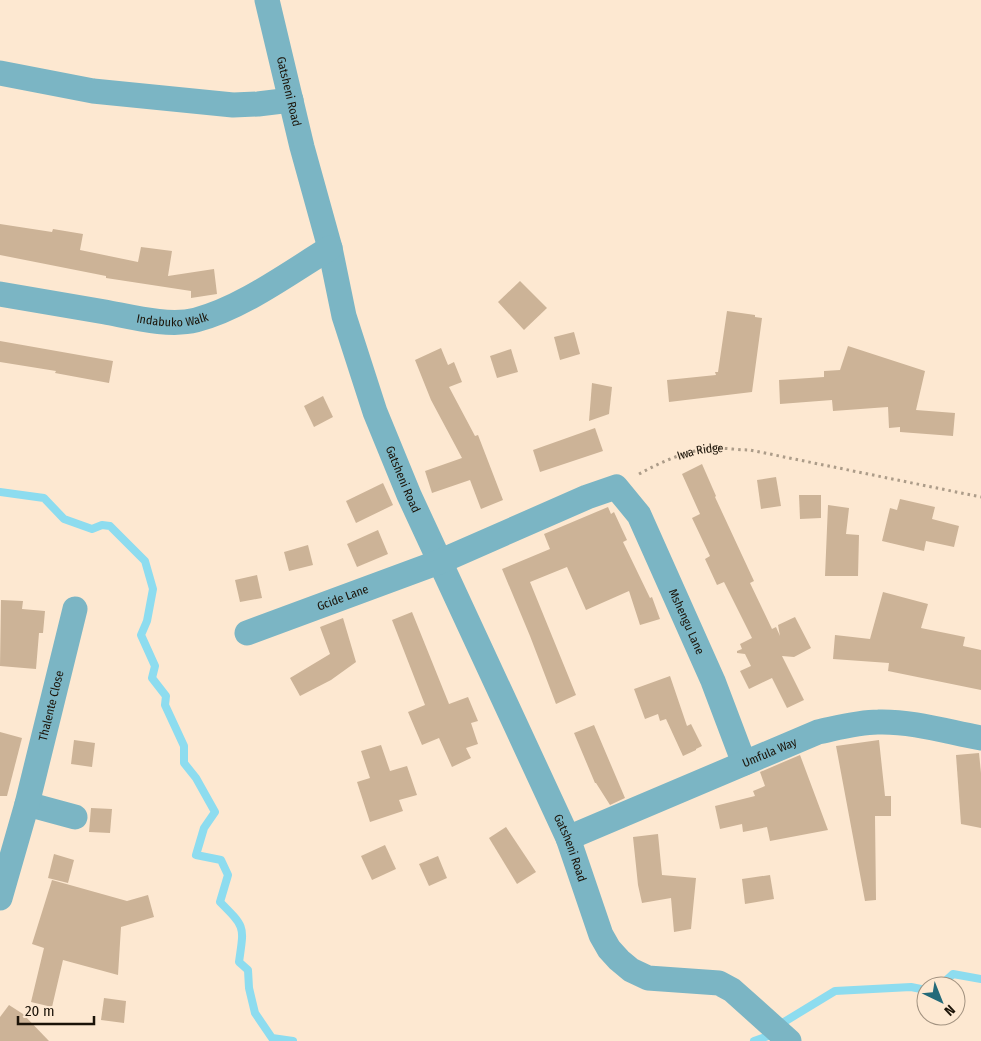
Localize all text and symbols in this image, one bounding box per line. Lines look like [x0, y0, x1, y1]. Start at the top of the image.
street label: Gatsheni Road [274, 55, 304, 128]
street label: Indabuko Walk [135, 310, 210, 329]
street label: Iwa Ridge [675, 441, 724, 463]
street label: Gatsheni Road [383, 444, 423, 515]
street label: Gcide Lane [315, 582, 370, 613]
street label: Mshengu Lane [666, 587, 707, 657]
street label: Thalente Close [36, 669, 67, 742]
street label: Umfula Way [740, 735, 800, 770]
street label: Gatsheni Road [551, 812, 589, 883]
north arrow [916, 976, 966, 1026]
scale bar [18, 994, 94, 1026]
text: N [941, 1001, 958, 1019]
text: 20 m [25, 1002, 55, 1020]

